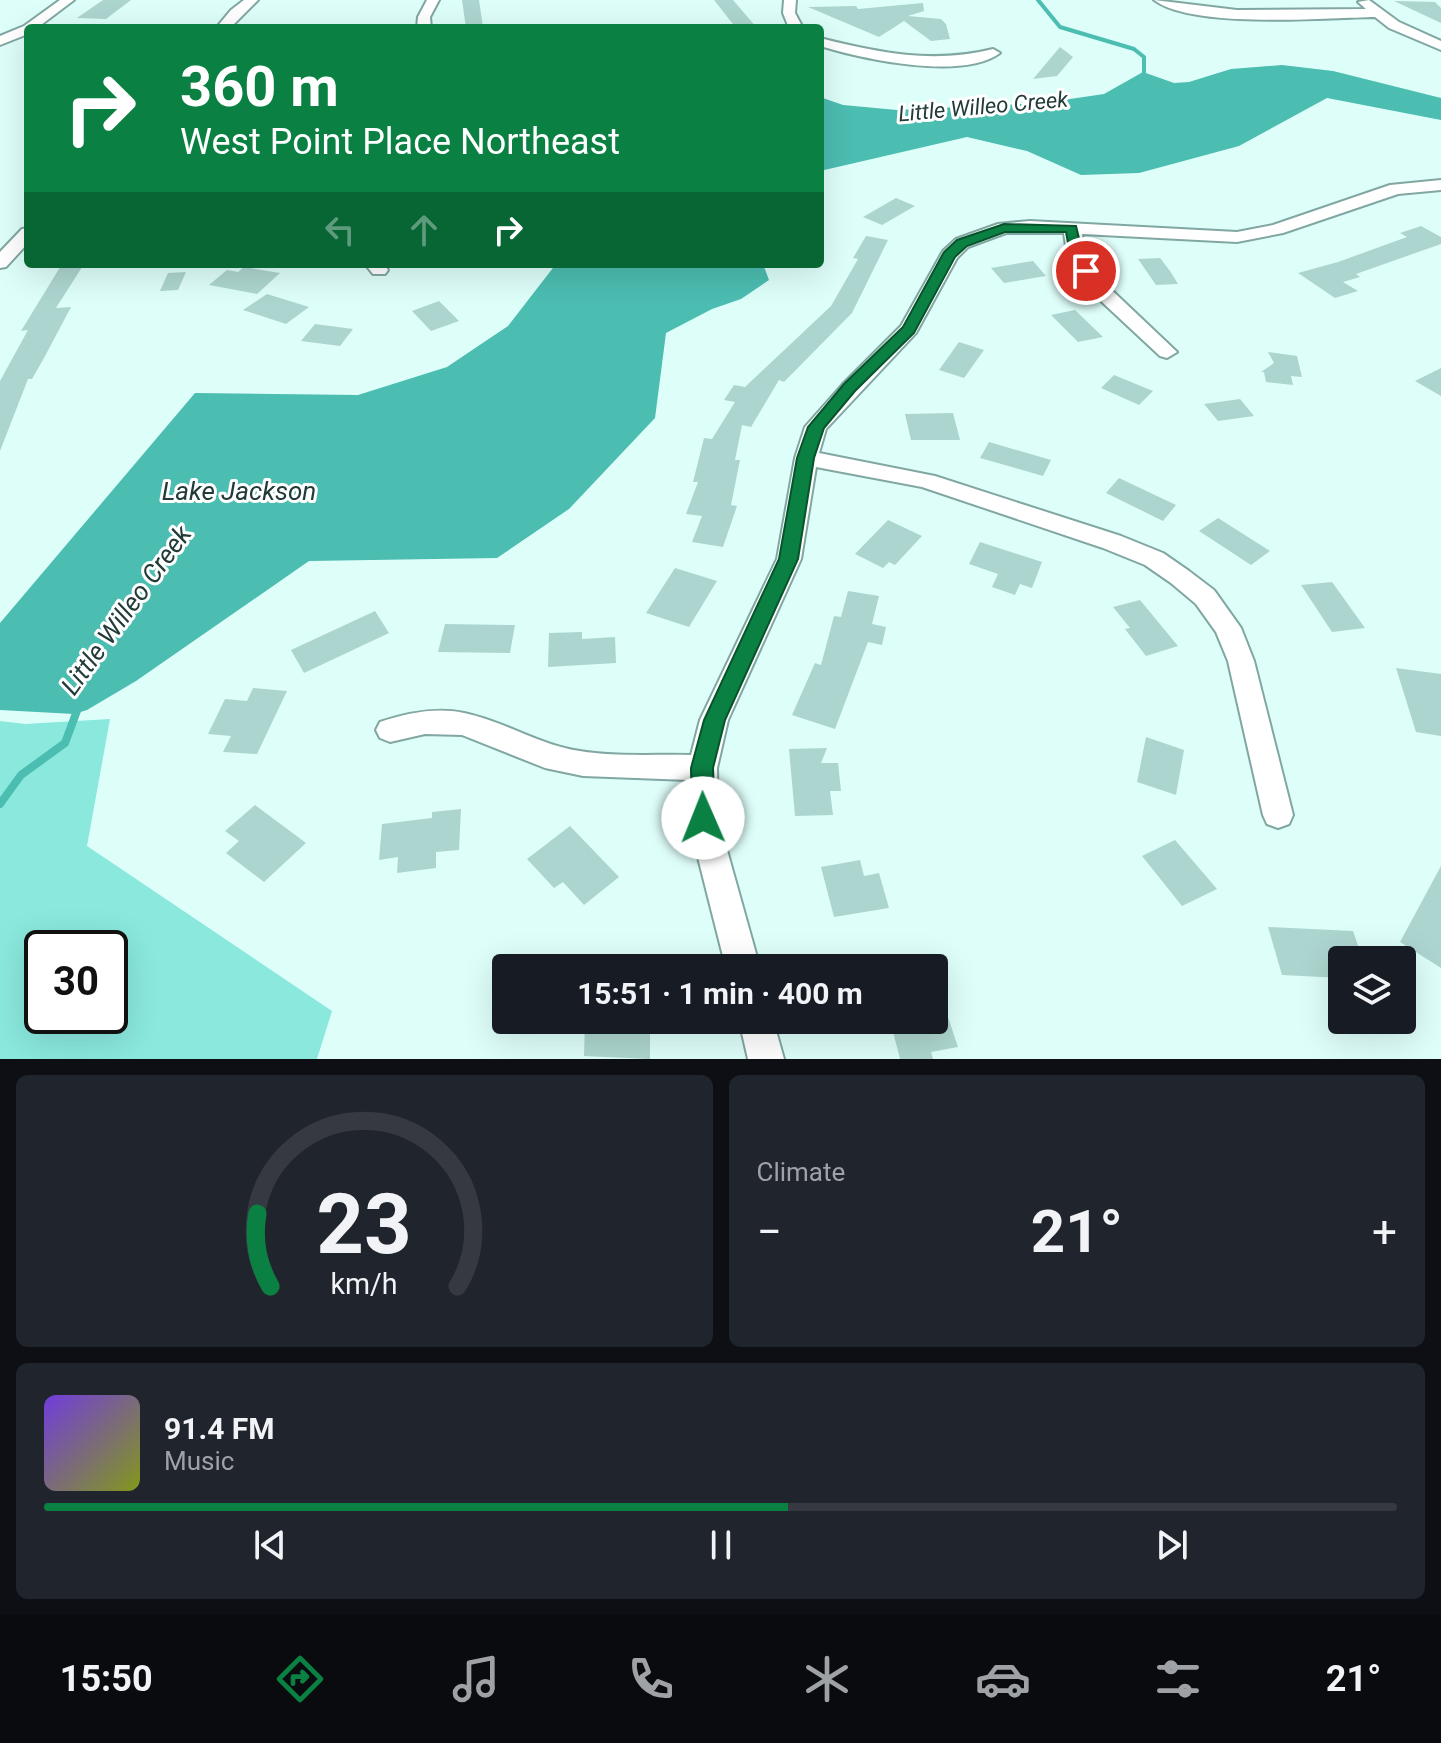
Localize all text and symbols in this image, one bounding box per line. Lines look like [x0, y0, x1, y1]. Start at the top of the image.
text: 360 m [180, 54, 339, 120]
icon: right [48, 56, 152, 160]
water label: Little Willeo Creek [897, 87, 1070, 126]
text: West Point Place Northeast [180, 121, 620, 163]
icon: left [318, 208, 362, 252]
icon: ahead [402, 208, 446, 252]
icon: right [486, 208, 530, 252]
pin [1052, 237, 1120, 305]
icon: arrive [1064, 249, 1108, 293]
water label: Lake Jackson [162, 476, 316, 506]
water label: Little Willeo Creek [55, 519, 198, 700]
position arrow [661, 776, 745, 860]
speed limit sign: 30 [24, 930, 128, 1034]
map controls [1328, 946, 1416, 1034]
button: layers [1328, 946, 1416, 1034]
text: 15:51 · 1 min · 400 m [577, 976, 863, 1011]
text: Climate [757, 1157, 845, 1187]
text: 23 [317, 1176, 412, 1273]
text: 21° [1031, 1196, 1123, 1267]
text: − [757, 1206, 782, 1258]
text: + [1372, 1206, 1397, 1258]
text: km/h [331, 1267, 398, 1301]
text: 91.4 FM [164, 1411, 275, 1446]
text: Music [164, 1446, 234, 1476]
icon: previous [248, 1523, 292, 1567]
icon: pause [699, 1523, 743, 1567]
icon: next [1150, 1523, 1194, 1567]
icon: directions [272, 1651, 328, 1707]
icon: music [448, 1651, 504, 1707]
icon: phone [623, 1651, 679, 1707]
icon: climate [799, 1651, 855, 1707]
icon: car [975, 1651, 1031, 1707]
icon: filters [1150, 1651, 1206, 1707]
text: 15:50 [60, 1658, 153, 1700]
text: 21° [1326, 1658, 1381, 1700]

